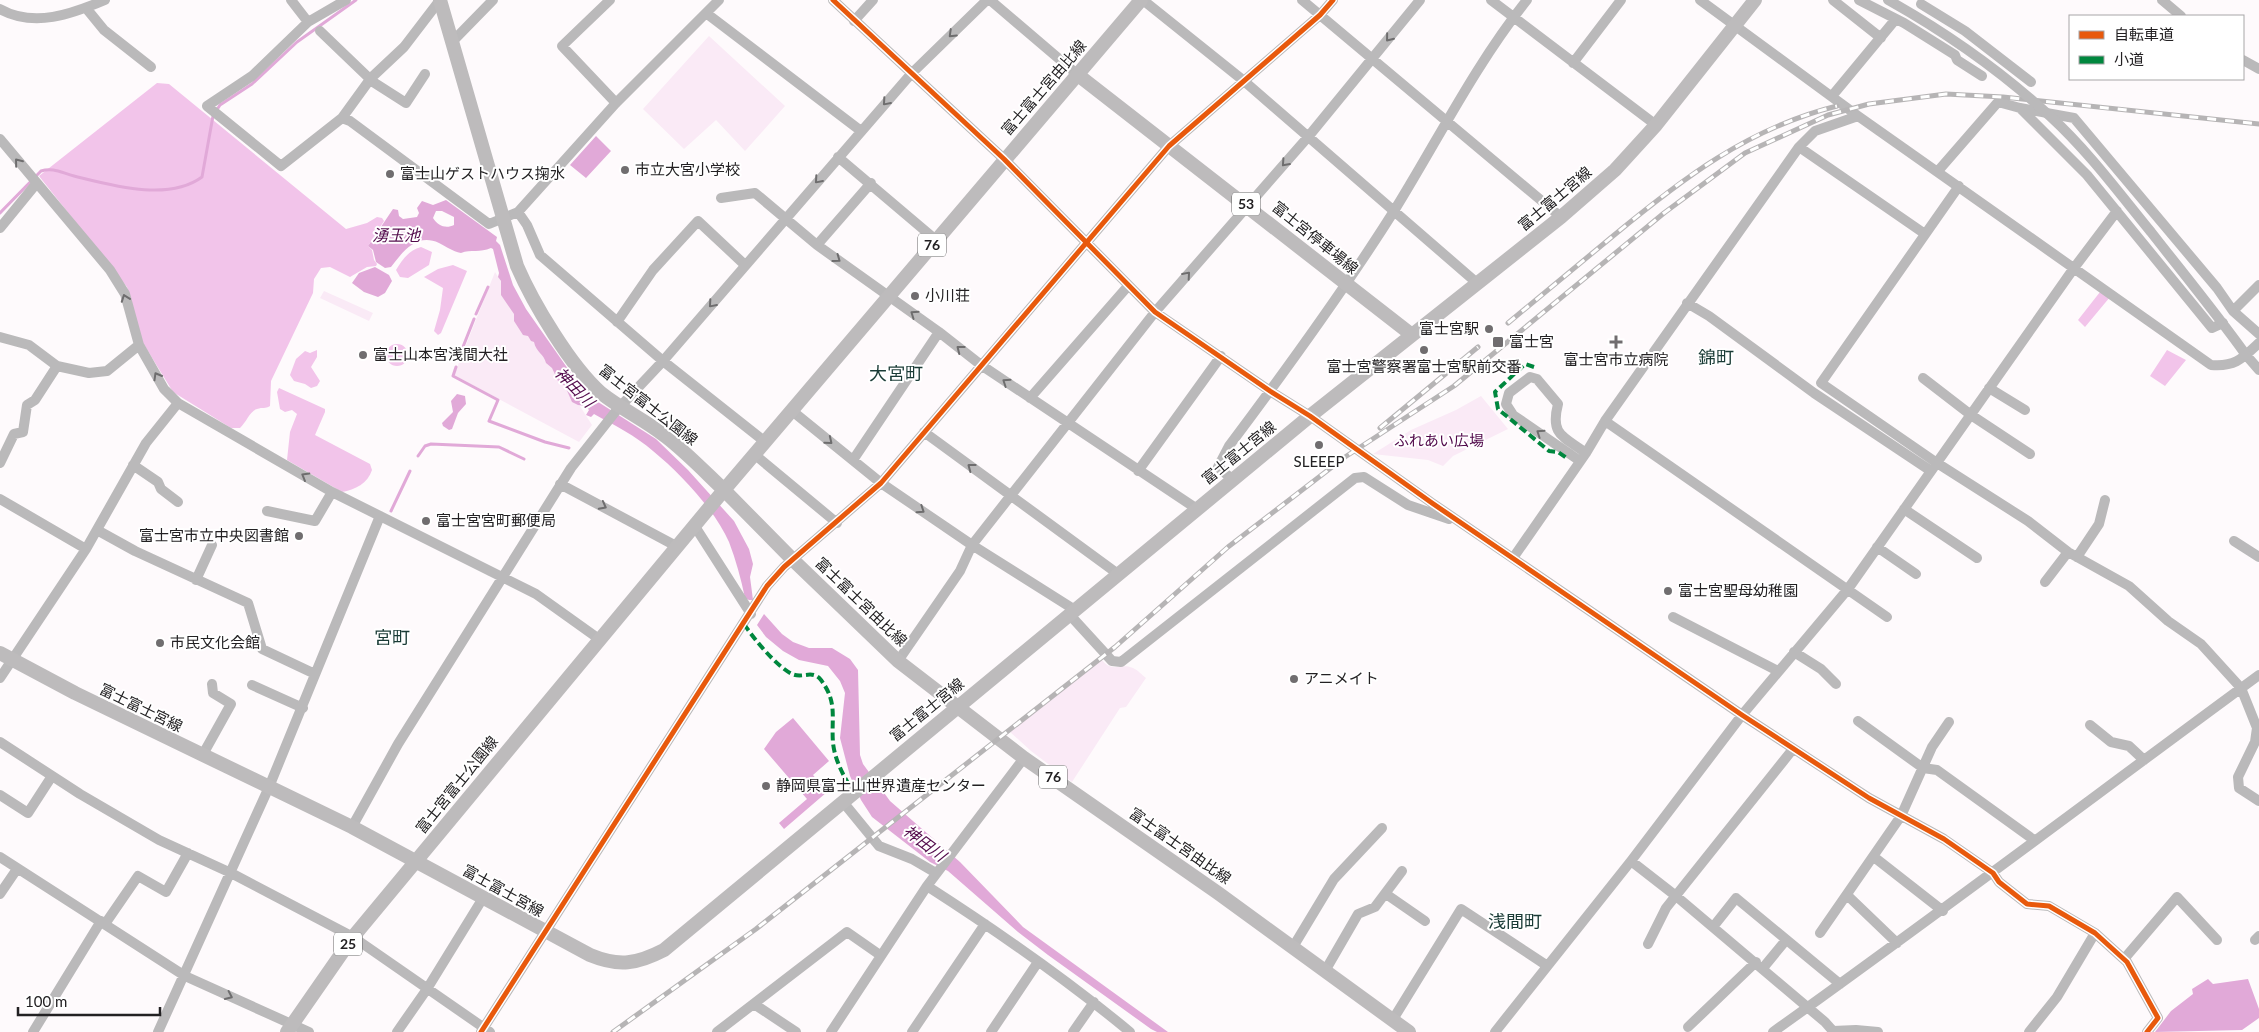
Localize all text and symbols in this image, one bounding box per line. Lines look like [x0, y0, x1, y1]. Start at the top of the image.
legend [2069, 15, 2244, 80]
text: 自転車道 [2114, 25, 2174, 43]
one-way arrow [949, 28, 958, 37]
one-way arrow [1387, 32, 1395, 41]
street label: 富士富士宮由比線 [997, 36, 1089, 139]
text: 小道 [2114, 50, 2144, 68]
one-way arrow [883, 97, 892, 106]
one-way arrow [1282, 157, 1291, 166]
one-way arrow [15, 158, 24, 167]
place label: 市立大宮小学校 [635, 160, 740, 178]
street label: 富士富士宮線 [1514, 162, 1595, 234]
place label: 富士山ゲストハウス掬水 [400, 164, 565, 182]
marker: 市立大宮小学校 [619, 164, 631, 176]
marker: 富士山ゲストハウス掬水 [384, 168, 396, 180]
one-way arrow [814, 175, 823, 184]
road number: 53 [1232, 192, 1260, 215]
street label: 富士宮停車場線 [1269, 197, 1362, 277]
water label: 湧玉池 [372, 225, 422, 244]
road number: 76 [918, 234, 946, 256]
one-way arrow [831, 254, 840, 262]
one-way arrow [1181, 272, 1189, 281]
place label: 小川荘 [925, 286, 970, 304]
marker: 小川荘 [909, 290, 921, 302]
one-way arrow [121, 294, 131, 303]
one-way arrow [709, 298, 718, 307]
one-way arrow [910, 311, 920, 320]
place label: 富士宮駅 [1419, 319, 1479, 337]
marker: 富士宮駅 [1483, 323, 1495, 335]
place label: 富士宮 [1509, 332, 1554, 350]
marker: 富士宮 [1491, 335, 1505, 349]
marker: 富士宮市立病院 [1609, 335, 1623, 349]
marker: 富士宮警察署富士宮駅前交番 [1418, 344, 1430, 356]
place label: 富士山本宮浅間大社 [373, 345, 508, 363]
one-way arrow [957, 346, 966, 354]
district label: 錦町 [1698, 346, 1734, 368]
marker: 富士山本宮浅間大社 [357, 349, 369, 361]
place label: 富士宮市立病院 [1563, 350, 1669, 368]
place label: 富士宮警察署富士宮駅前交番 [1326, 357, 1522, 375]
street label: 富士宮富士公園線 [596, 360, 701, 448]
district label: 大宮町 [869, 362, 923, 384]
water label: 神田川 [552, 363, 600, 412]
one-way arrow [153, 372, 163, 381]
one-way arrow [1002, 379, 1011, 388]
street label: 富士富士宮線 [1198, 417, 1279, 488]
one-way arrow [1536, 430, 1546, 439]
park label: ふれあい広場 [1394, 431, 1484, 449]
one-way arrow [823, 435, 832, 443]
marker: SLEEEP [1313, 439, 1325, 451]
place label: SLEEEP [1294, 452, 1344, 470]
one-way arrow [967, 464, 977, 473]
one-way arrow [301, 472, 310, 482]
one-way arrow [598, 500, 607, 510]
one-way arrow [916, 504, 925, 513]
place label: 富士宮宮町郵便局 [436, 511, 556, 529]
marker: 富士宮宮町郵便局 [420, 515, 432, 527]
place label: 富士宮市立中央図書館 [139, 526, 289, 544]
marker: 富士宮市立中央図書館 [293, 530, 305, 542]
street label: 富士富士宮由比線 [812, 553, 911, 649]
place label: 富士宮聖母幼稚園 [1678, 581, 1798, 599]
marker: 富士宮聖母幼稚園 [1662, 585, 1674, 597]
district label: 宮町 [374, 626, 410, 648]
place label: 市民文化会館 [170, 633, 260, 651]
marker: 市民文化会館 [154, 637, 166, 649]
place label: アニメイト [1304, 669, 1379, 687]
marker: アニメイト [1288, 673, 1300, 685]
street label: 富士富士宮線 [886, 674, 967, 745]
street label: 富士富士宮線 [97, 679, 186, 735]
street label: 富士宮富士公園線 [411, 732, 501, 837]
road number: 76 [1039, 766, 1067, 789]
place label: 静岡県富士山世界遺産センター [776, 776, 986, 794]
marker: 静岡県富士山世界遺産センター [760, 780, 772, 792]
street label: 富士富士宮由比線 [1126, 803, 1235, 887]
water label: 神田川 [900, 821, 952, 866]
street label: 富士富士宮線 [460, 860, 547, 920]
district label: 浅間町 [1488, 910, 1542, 932]
road number: 25 [334, 932, 362, 956]
scale bar [18, 984, 160, 1016]
one-way arrow [224, 990, 233, 1000]
text: 100 m [25, 992, 67, 1010]

